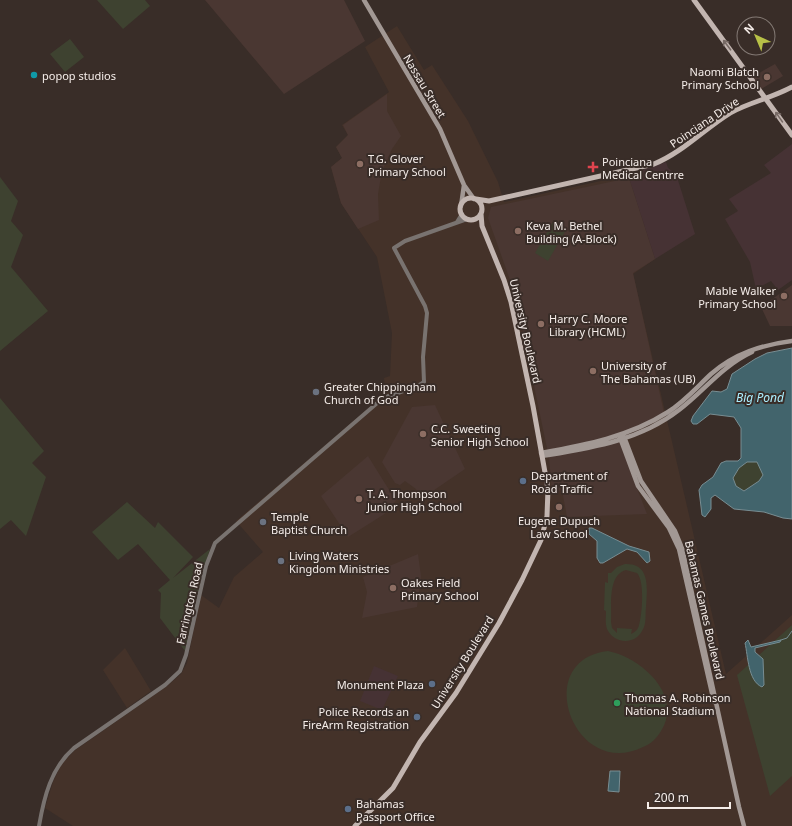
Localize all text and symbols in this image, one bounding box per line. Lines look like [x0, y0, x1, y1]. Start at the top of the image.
north arrow [736, 16, 776, 56]
text: N [740, 20, 757, 37]
one-way arrow [723, 40, 731, 51]
street label: Nassau Street [400, 51, 450, 121]
place label: Naomi Blatch Primary School [681, 64, 759, 92]
place label: popop studios [42, 68, 116, 83]
marker: popop studios [29, 70, 39, 80]
marker: Naomi Blatch Primary School [762, 72, 772, 82]
street label: Poinciana Drive [667, 93, 741, 151]
one-way arrow [775, 112, 783, 123]
place label: T.G. Glover Primary School [368, 151, 446, 179]
place label: Poinciana Medical Centrre [602, 154, 684, 182]
marker: T.G. Glover Primary School [355, 159, 365, 169]
marker: Poinciana Medical Centrre [587, 161, 599, 173]
place label: Keva M. Bethel Building (A-Block) [526, 218, 617, 246]
marker: Keva M. Bethel Building (A-Block) [513, 226, 523, 236]
street label: University Boulevard [507, 277, 545, 385]
place label: Mable Walker Primary School [698, 283, 776, 311]
marker: Mable Walker Primary School [779, 291, 789, 301]
place label: Harry C. Moore Library (HCML) [549, 311, 627, 339]
marker: Harry C. Moore Library (HCML) [536, 319, 546, 329]
place label: University of The Bahamas (UB) [601, 358, 696, 386]
marker: University of The Bahamas (UB) [588, 366, 598, 376]
place label: Greater Chippingham Church of God [324, 379, 436, 407]
marker: Greater Chippingham Church of God [311, 387, 321, 397]
water label: Big Pond [736, 389, 785, 406]
place label: C.C. Sweeting Senior High School [431, 421, 529, 449]
marker: C.C. Sweeting Senior High School [418, 429, 428, 439]
place label: Department of Road Traffic [531, 468, 608, 496]
marker: Department of Road Traffic [518, 476, 528, 486]
place label: T. A. Thompson Junior High School [366, 486, 462, 514]
marker: T. A. Thompson Junior High School [354, 494, 364, 504]
marker: Eugene Dupuch Law School [554, 502, 564, 512]
place label: Temple Baptist Church [271, 509, 347, 537]
place label: Eugene Dupuch Law School [518, 513, 600, 541]
marker: Temple Baptist Church [258, 517, 268, 527]
street label: Bahamas Games Boulevard [682, 539, 728, 681]
place label: Living Waters Kingdom Ministries [289, 548, 389, 576]
marker: Living Waters Kingdom Ministries [276, 556, 286, 566]
street label: Farrington Road [172, 560, 206, 646]
place label: Oakes Field Primary School [401, 575, 479, 603]
marker: Oakes Field Primary School [388, 583, 398, 593]
street label: University Boulevard [427, 613, 497, 711]
place label: Monument Plaza [337, 677, 424, 692]
marker: Monument Plaza [427, 679, 437, 689]
place label: Thomas A. Robinson National Stadium [625, 690, 731, 718]
marker: Thomas A. Robinson National Stadium [612, 698, 622, 708]
place label: Police Records an FireArm Registration [303, 704, 409, 732]
marker: Police Records an FireArm Registration [412, 712, 422, 722]
scale bar [648, 784, 730, 810]
text: 200 m [654, 789, 689, 806]
place label: Bahamas Passport Office [356, 796, 435, 824]
marker: Bahamas Passport Office [343, 804, 353, 814]

